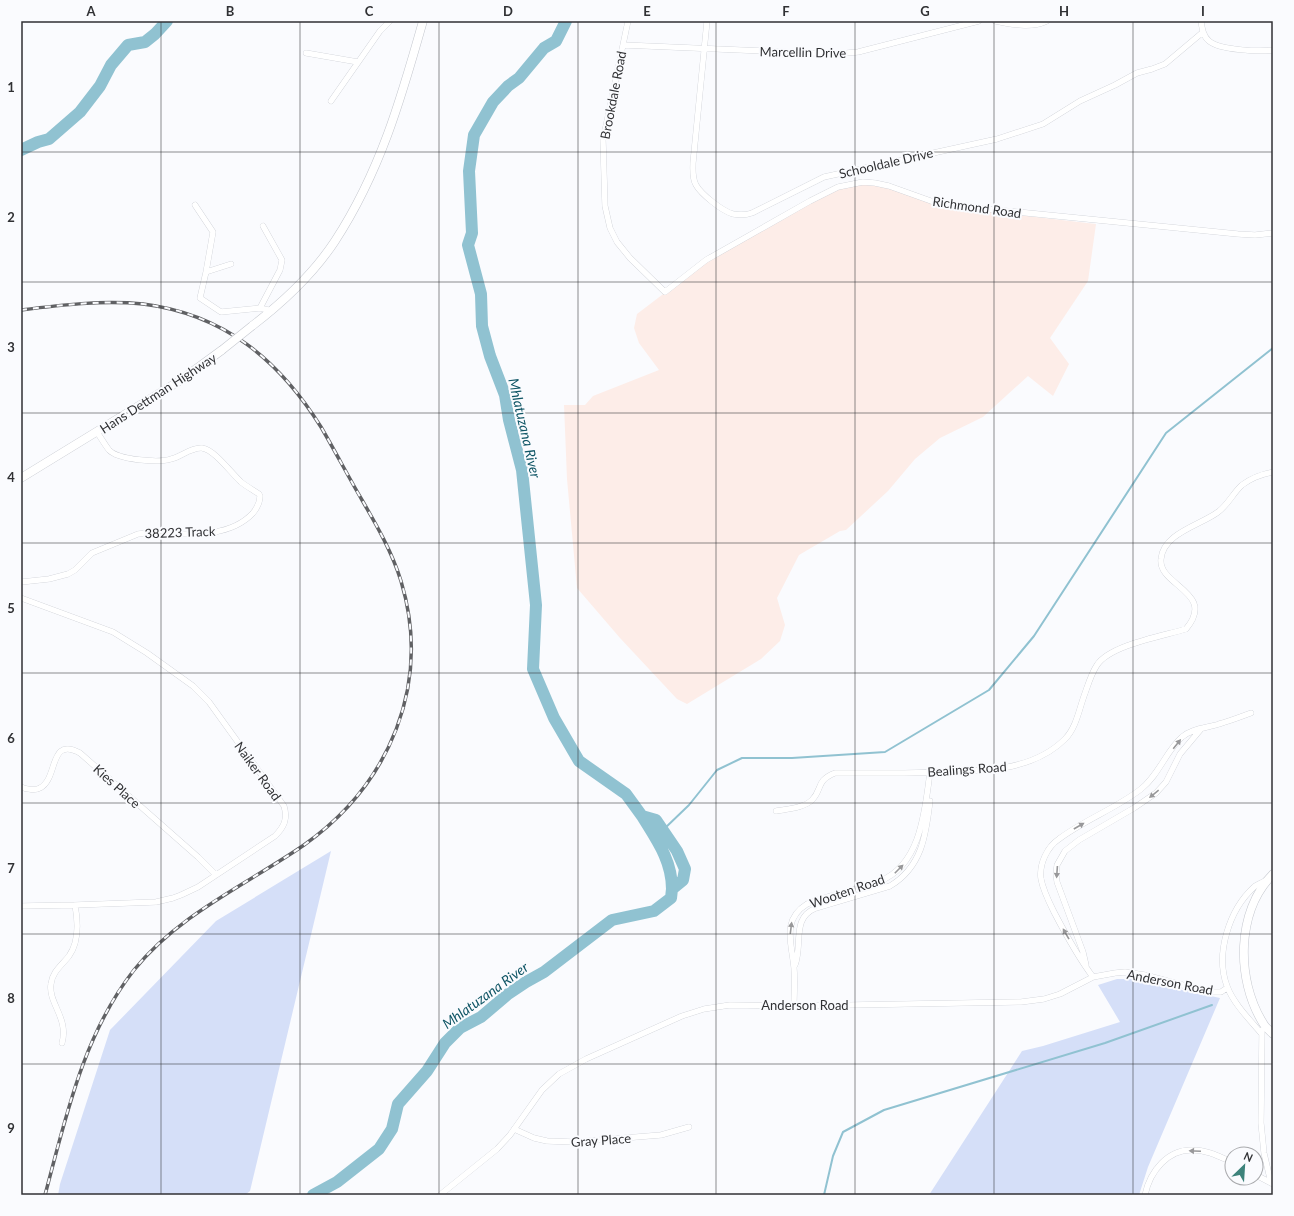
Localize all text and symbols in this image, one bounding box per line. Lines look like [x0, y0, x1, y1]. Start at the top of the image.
text: A [85, 3, 96, 19]
text: B [226, 3, 235, 19]
text: C [365, 3, 374, 19]
text: D [503, 3, 513, 19]
text: E [643, 3, 651, 19]
text: F [782, 3, 790, 19]
text: G [920, 3, 930, 19]
text: H [1059, 3, 1069, 19]
text: I [1201, 3, 1205, 19]
street label: Marcellin Drive [760, 43, 847, 61]
street label: Brookdale Road [597, 50, 629, 140]
text: 1 [7, 79, 15, 95]
street label: Schooldale Drive [837, 144, 935, 182]
street label: Richmond Road [932, 193, 1022, 221]
text: 2 [7, 209, 15, 225]
text: 3 [7, 339, 15, 355]
street label: Hans Dettman Highway [97, 349, 220, 437]
water label: Mhlatuzana River [505, 376, 545, 480]
text: 4 [7, 469, 15, 485]
street label: 38223 Track [144, 523, 216, 541]
text: 5 [7, 600, 15, 616]
text: 6 [7, 730, 15, 746]
street label: Naiker Road [231, 738, 285, 804]
one-way arrow [1172, 738, 1181, 749]
street label: Bealings Road [927, 758, 1007, 780]
street label: Kies Place [90, 761, 144, 811]
one-way arrow [1149, 789, 1160, 798]
one-way arrow [1073, 822, 1085, 829]
text: 7 [7, 860, 15, 876]
one-way arrow [894, 864, 904, 874]
one-way arrow [1053, 866, 1060, 879]
street label: Wooten Road [807, 871, 887, 911]
one-way arrow [788, 922, 794, 934]
one-way arrow [1062, 928, 1069, 940]
water label: Mhlatuzana River [439, 958, 532, 1032]
street label: Anderson Road [1126, 966, 1214, 998]
text: 8 [7, 990, 15, 1006]
street label: Anderson Road [761, 997, 849, 1013]
text: 9 [7, 1120, 15, 1136]
street label: Gray Place [570, 1130, 632, 1150]
north arrow [1224, 1146, 1264, 1186]
one-way arrow [1189, 1147, 1201, 1154]
text: N [1242, 1149, 1255, 1164]

